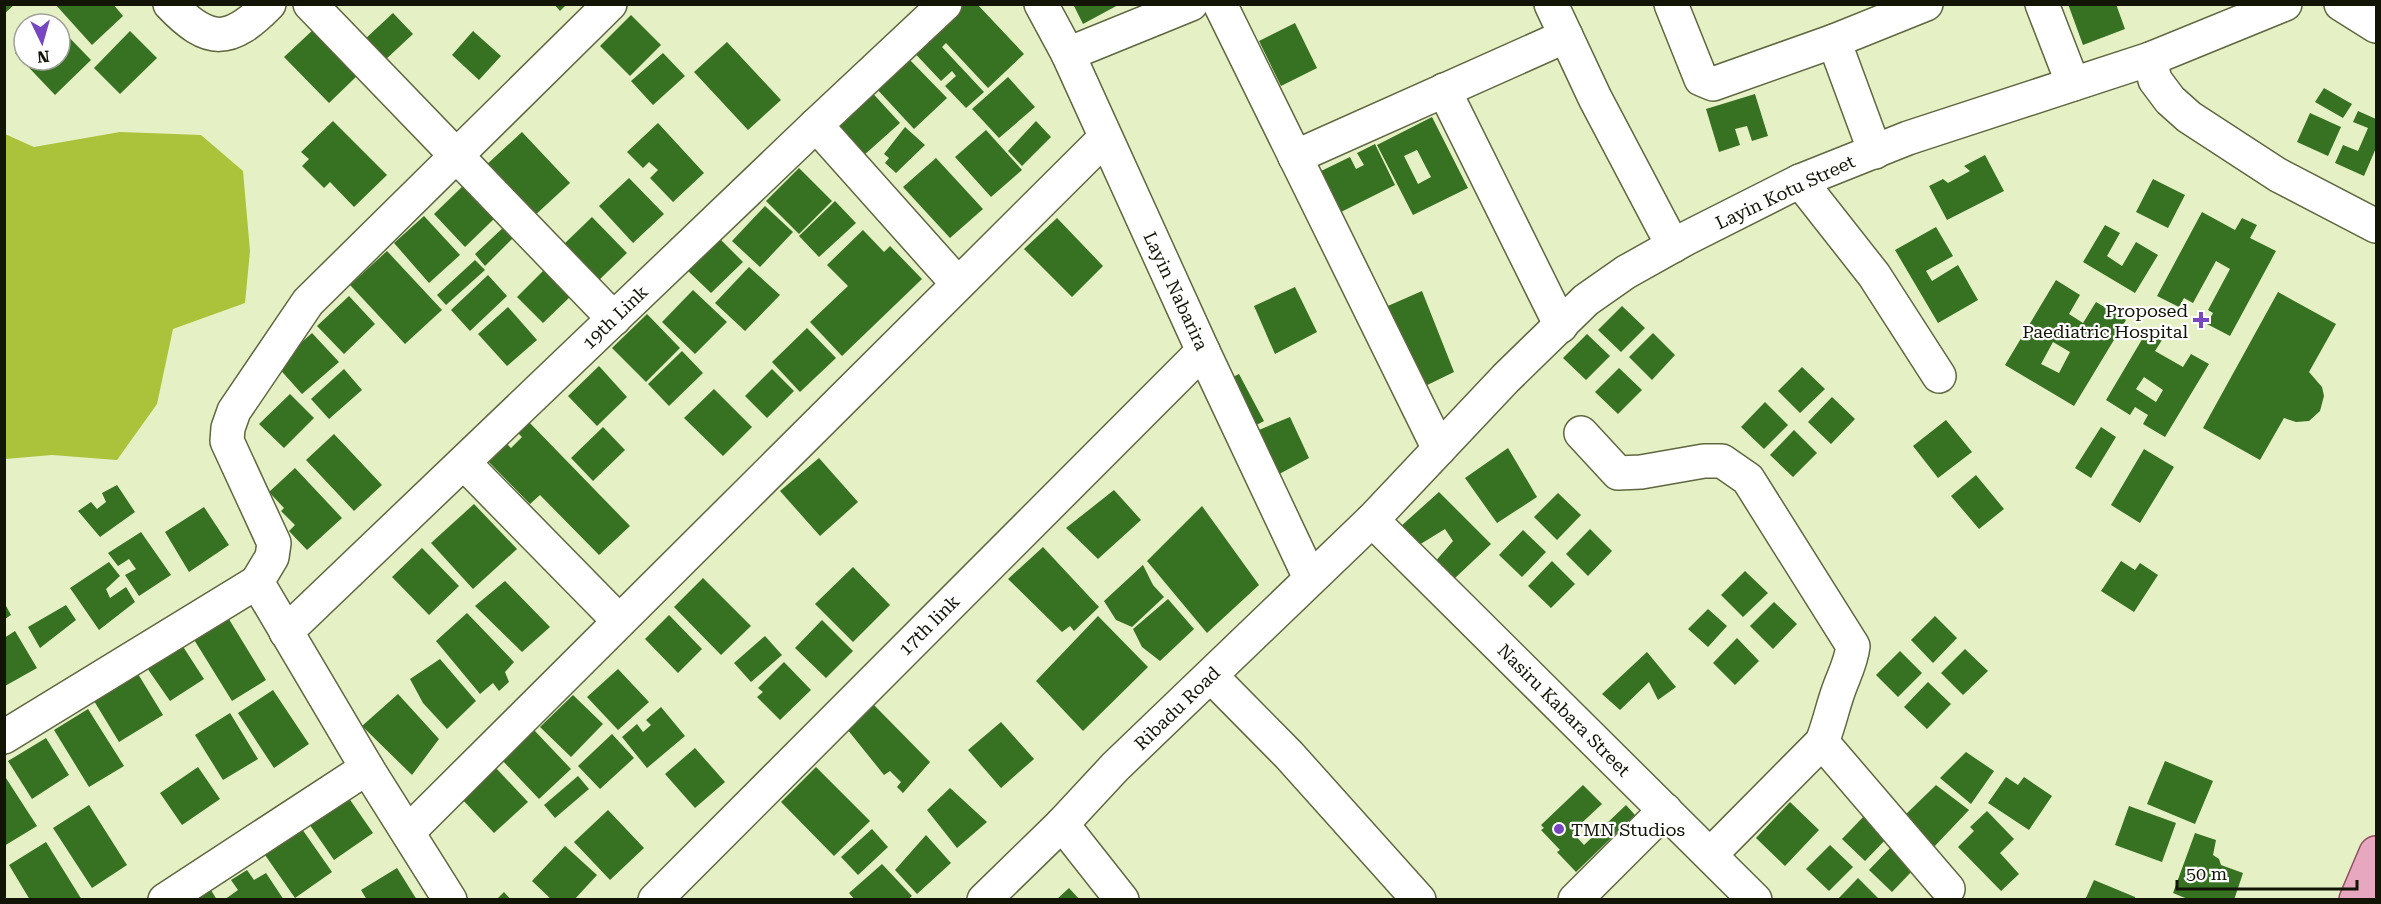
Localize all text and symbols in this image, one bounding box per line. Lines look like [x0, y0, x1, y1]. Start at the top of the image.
north arrow [12, 12, 72, 72]
text: N [36, 46, 50, 66]
street label: Layin Kotu Street [1712, 150, 1858, 233]
street label: Layin Nabarira [1139, 228, 1213, 354]
street label: 19th Link [578, 281, 652, 353]
place label: Proposed Paediatric Hospital [2022, 300, 2188, 342]
marker: Proposed Paediatric Hospital [2192, 311, 2210, 329]
street label: 17th link [894, 590, 964, 660]
street label: Nasiru Kabara Street [1494, 640, 1635, 781]
street label: Ribadu Road [1130, 662, 1224, 754]
place label: TMN Studios [1571, 819, 1685, 840]
marker: TMN Studios [1552, 822, 1566, 836]
scale bar [2177, 853, 2357, 891]
text: 50 m [2186, 863, 2227, 884]

